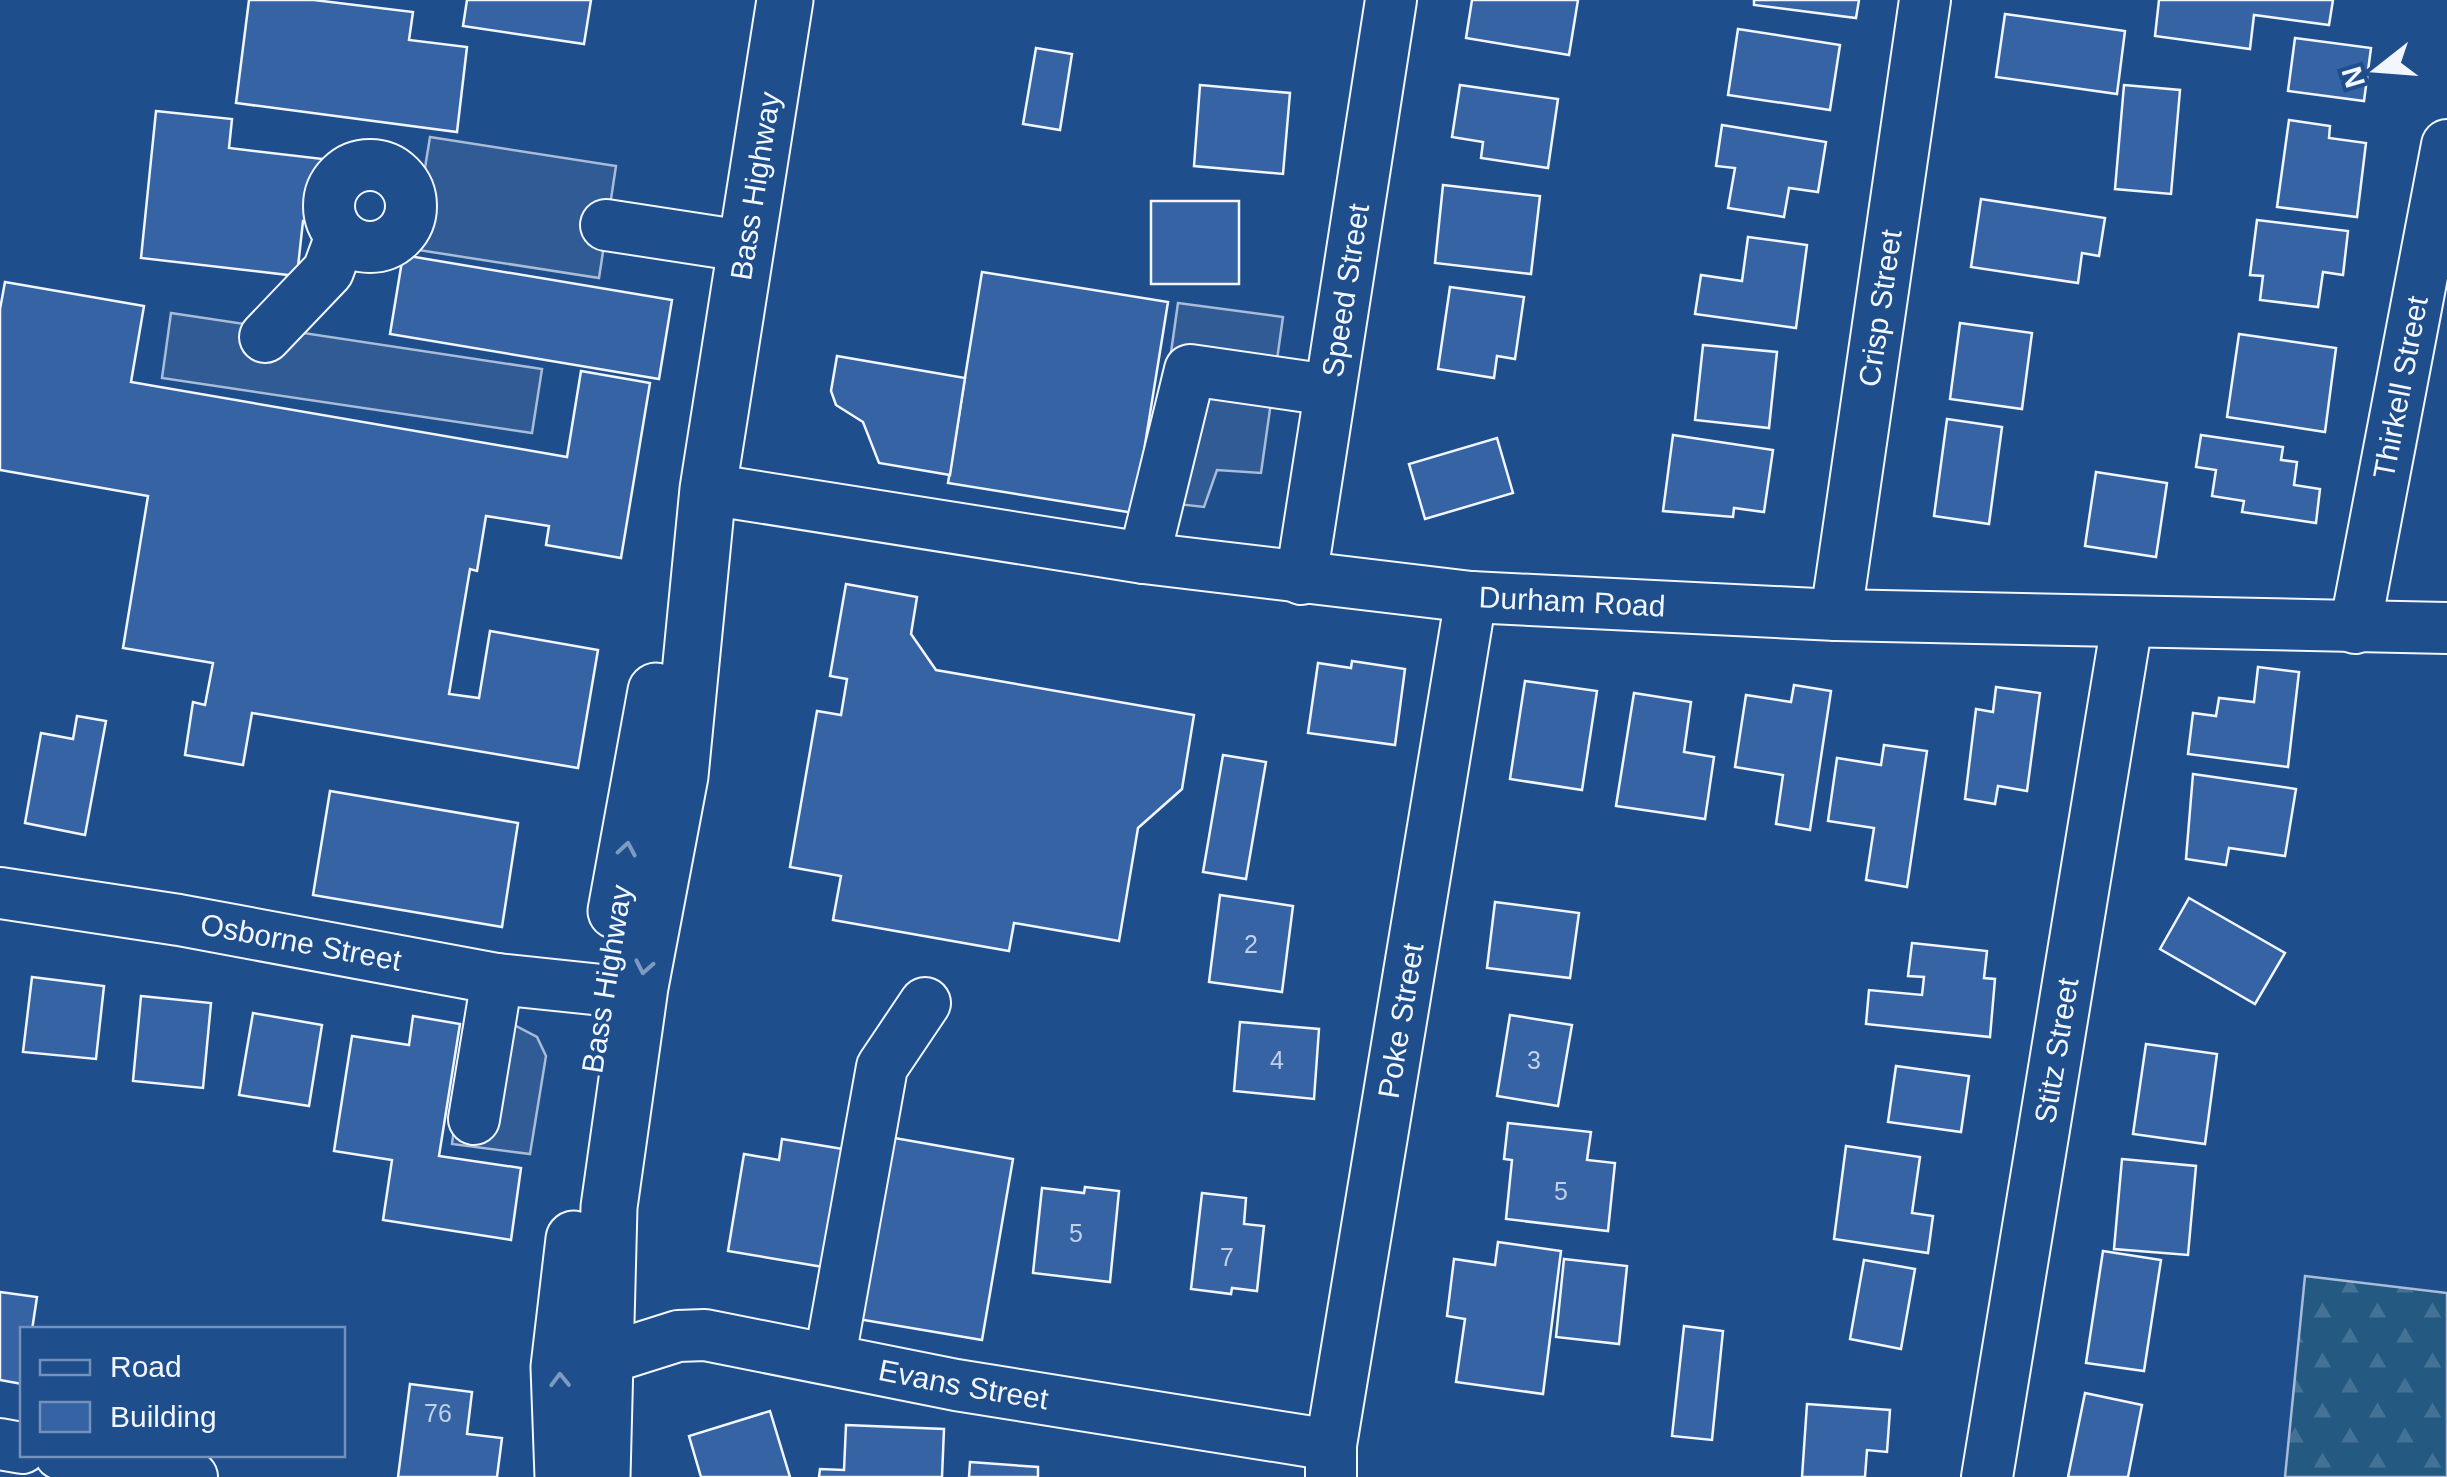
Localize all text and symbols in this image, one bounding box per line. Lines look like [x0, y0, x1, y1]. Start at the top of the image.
north arrow [2327, 20, 2427, 120]
text: N [2336, 63, 2371, 91]
street label: Bass Highway [724, 90, 786, 283]
street label: Speed Street [1316, 201, 1375, 379]
street label: Crisp Street [1852, 227, 1908, 389]
street label: Thirkell Street [2367, 293, 2434, 481]
street label: Durham Road [1478, 580, 1666, 623]
one-way arrow [616, 841, 637, 858]
street label: Bass Highway [575, 882, 638, 1075]
street label: Osborne Street [198, 907, 405, 977]
house number: 2 [1244, 930, 1258, 958]
street label: Poke Street [1371, 940, 1430, 1101]
one-way arrow [635, 958, 656, 975]
street label: Stitz Street [2028, 975, 2085, 1126]
house number: 4 [1270, 1046, 1284, 1074]
house number: 3 [1527, 1046, 1541, 1074]
house number: 5 [1554, 1177, 1568, 1205]
house number: 5 [1069, 1219, 1083, 1247]
house number: 7 [1220, 1243, 1234, 1271]
legend [20, 1327, 345, 1457]
text: Road [110, 1350, 182, 1383]
street label: Evans Street [876, 1353, 1051, 1416]
one-way arrow [549, 1371, 571, 1386]
house number: 76 [424, 1399, 452, 1427]
text: Building [110, 1400, 217, 1433]

